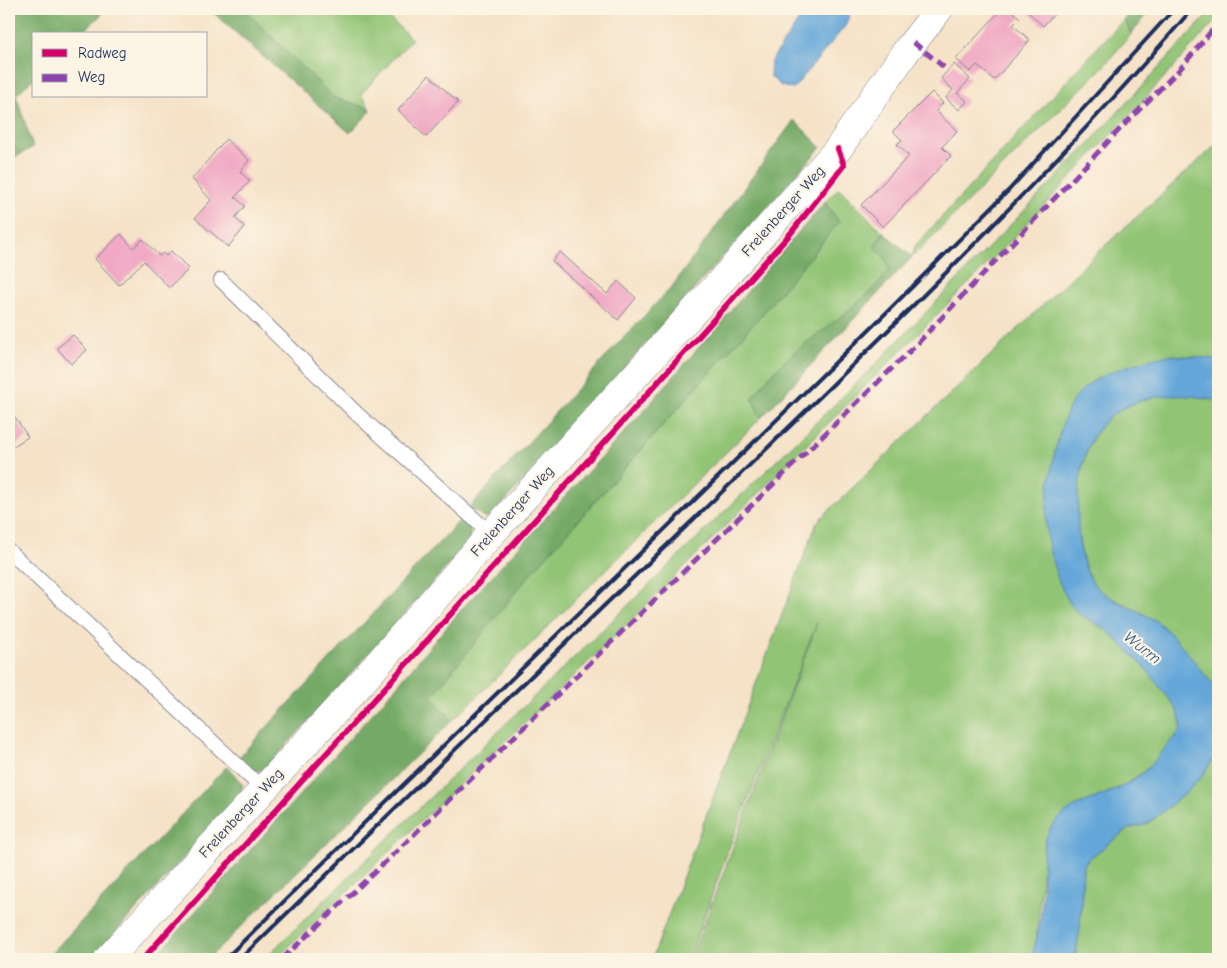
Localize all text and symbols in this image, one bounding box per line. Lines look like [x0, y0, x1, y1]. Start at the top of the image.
legend [32, 32, 208, 98]
text: Radweg [78, 44, 127, 62]
text: Weg [78, 68, 105, 86]
street label: Frelenberger Weg [738, 162, 828, 260]
street label: Frelenberger Weg [467, 462, 557, 560]
water label: Wurm [1120, 628, 1164, 668]
street label: Frelenberger Weg [195, 764, 287, 862]

